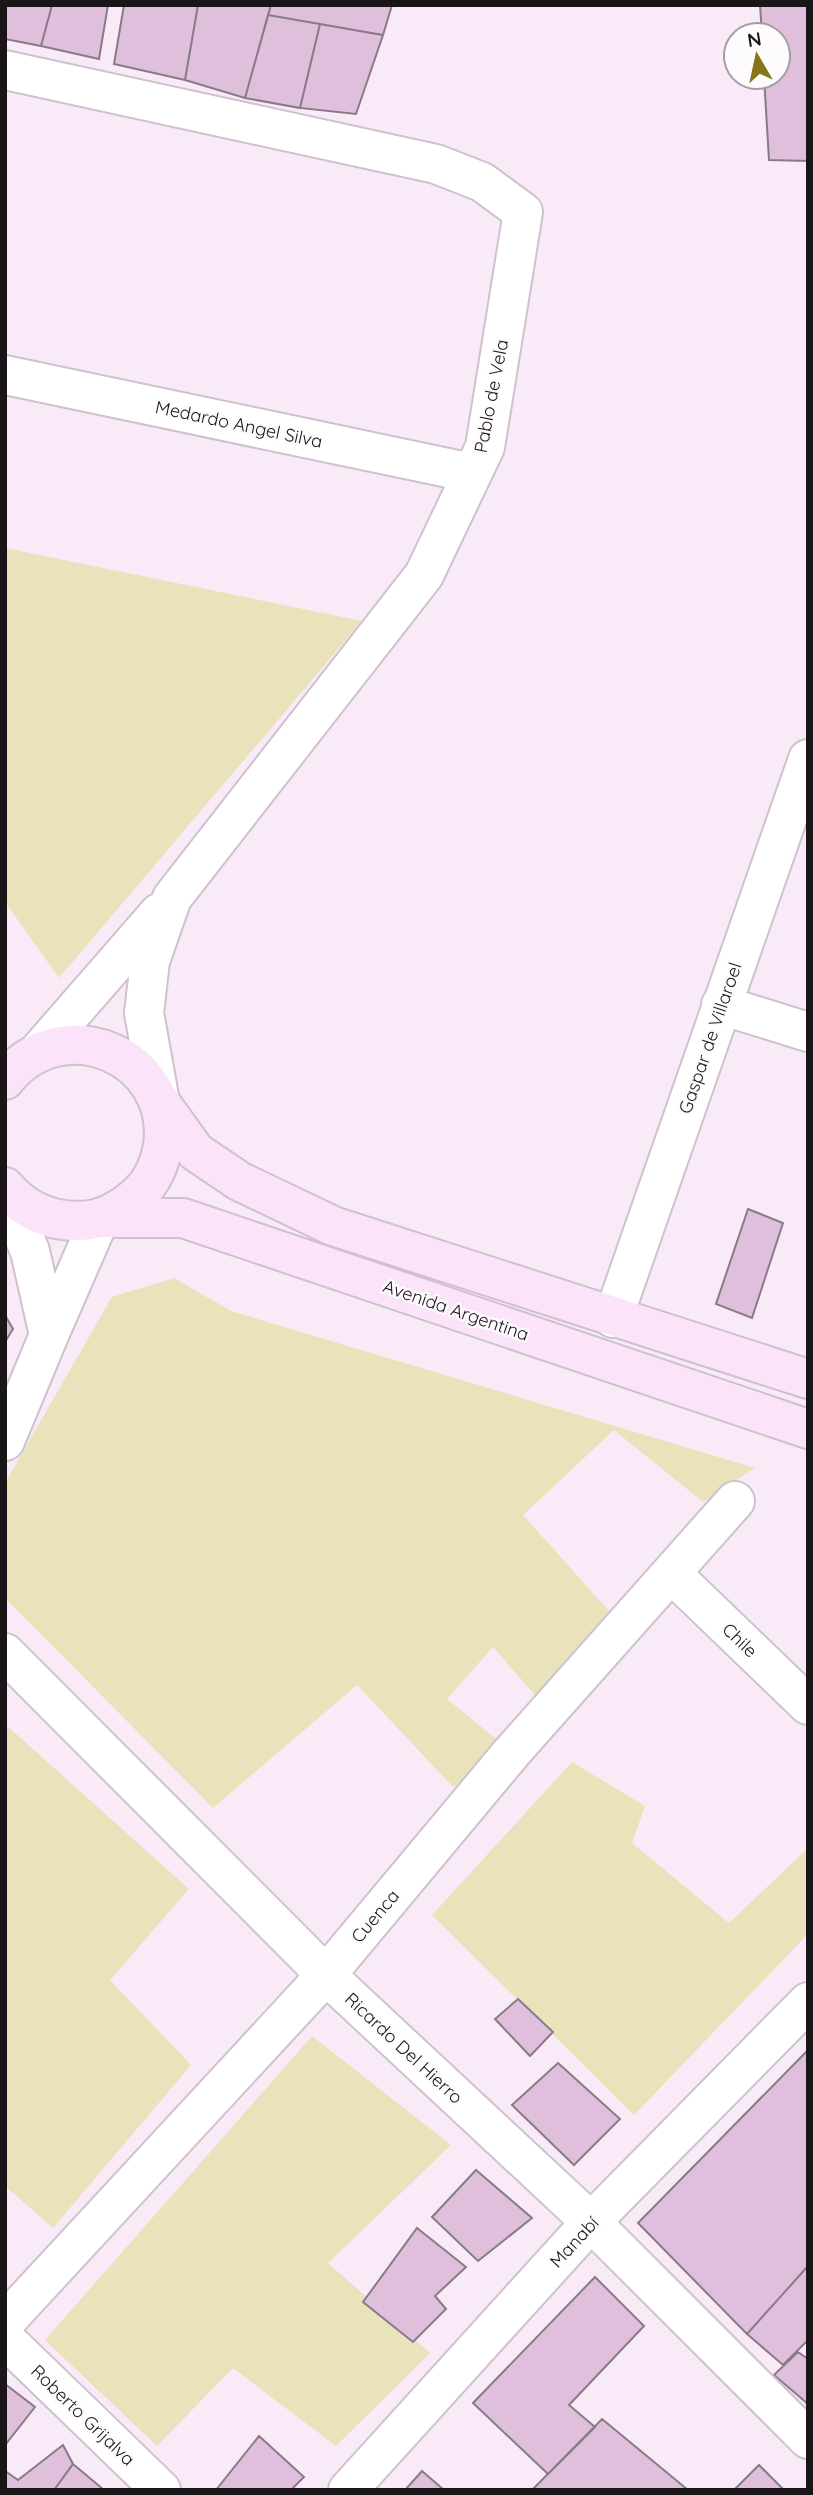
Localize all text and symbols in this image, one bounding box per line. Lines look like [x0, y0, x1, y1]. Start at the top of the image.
north arrow [722, 21, 792, 91]
text: N [746, 26, 763, 52]
street label: Pablo de Vela [469, 337, 513, 455]
street label: Medardo Angel Silva [153, 395, 325, 453]
street label: Gaspar de Villaroel [673, 959, 747, 1117]
street label: Avenida Argentina [380, 1274, 532, 1346]
street label: Chile [718, 1618, 762, 1662]
street label: Cuenca [346, 1885, 404, 1947]
street label: Ricardo Del Hierro [340, 1987, 468, 2109]
street label: Manabí [544, 2211, 604, 2272]
street label: Roberto Grijalva [26, 2360, 140, 2470]

